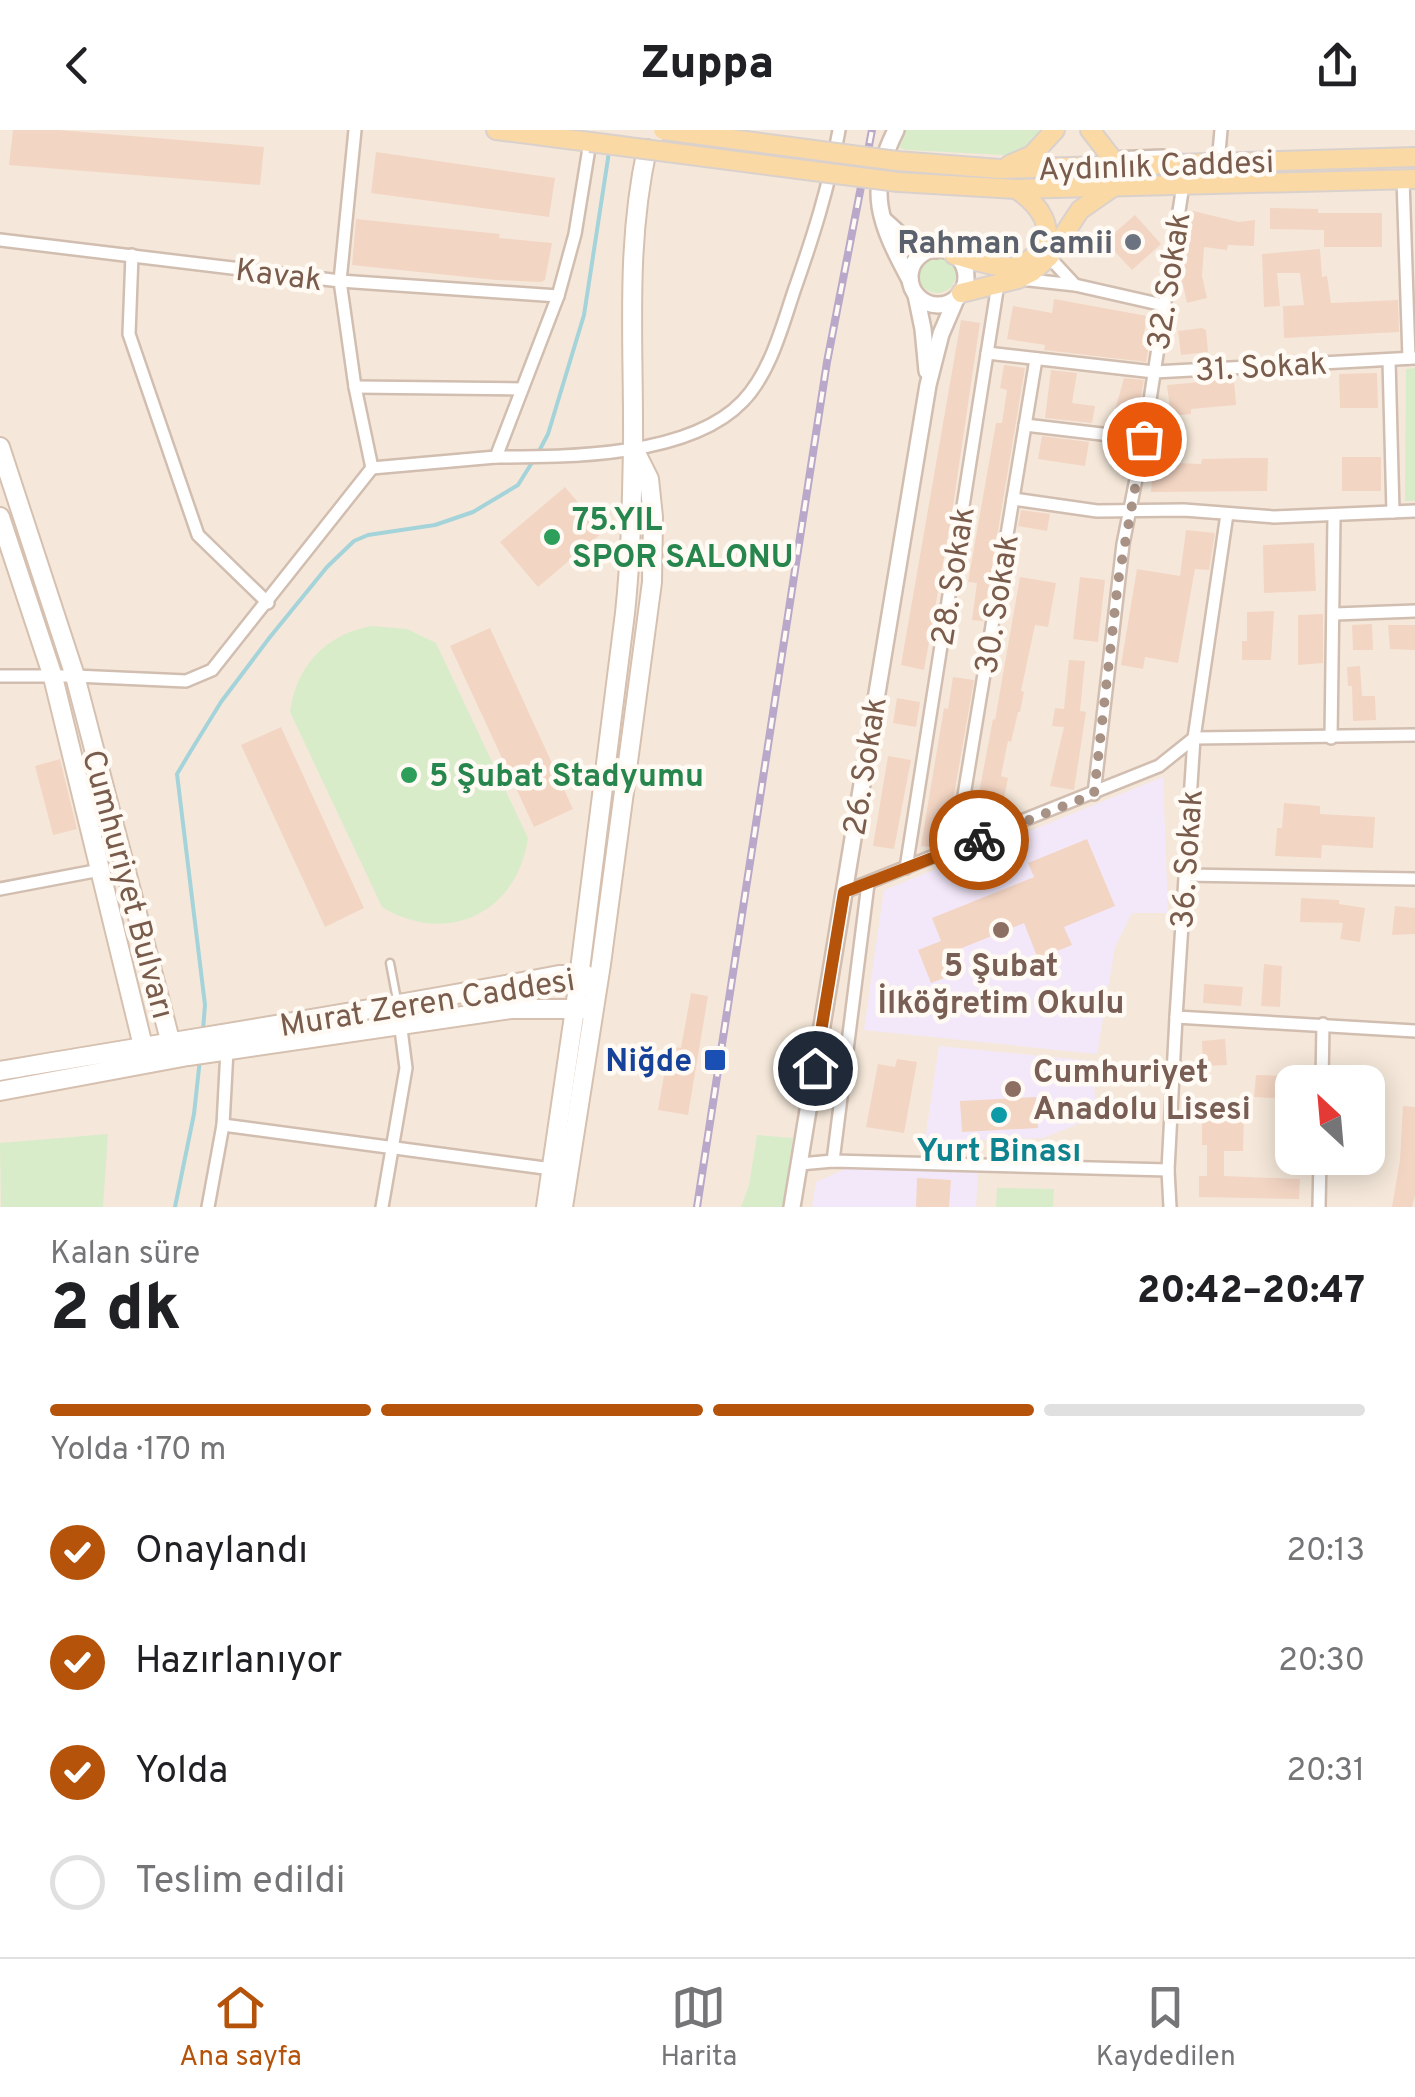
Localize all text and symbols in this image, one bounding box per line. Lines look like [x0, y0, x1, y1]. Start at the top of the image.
text: Zuppa [641, 37, 774, 94]
icon: back [50, 38, 105, 93]
icon: share [1310, 38, 1365, 93]
street label: Aydınlık Caddesi [1037, 144, 1275, 192]
street label: 32. Sokak [1140, 209, 1202, 353]
place label: Rahman Camii [897, 225, 1113, 265]
marker: Rahman Camii [1122, 231, 1144, 253]
street label: Kavak [233, 252, 324, 302]
street label: 31. Sokak [1194, 346, 1328, 392]
pin [1102, 397, 1187, 482]
icon: bag [1117, 412, 1172, 467]
place label: 75.YIL SPOR SALONU [572, 502, 794, 579]
street label: 28. Sokak [924, 504, 986, 649]
marker: 75.YIL SPOR SALONU [541, 526, 563, 548]
street label: 30. Sokak [968, 532, 1030, 677]
street label: 26. Sokak [836, 694, 898, 839]
street label: Cumhuriyet Bulvarı [71, 746, 181, 1024]
place label: 5 Şubat Stadyumu [429, 758, 704, 798]
marker: 5 Şubat Stadyumu [398, 764, 420, 786]
street label: 36. Sokak [1164, 788, 1214, 930]
courier [929, 790, 1029, 890]
icon: bike [952, 813, 1007, 868]
marker: 5 Şubat İlköğretim Okulu [990, 919, 1012, 941]
place label: 5 Şubat İlköğretim Okulu [877, 948, 1125, 1025]
street label: Murat Zeren Caddesi [277, 962, 578, 1048]
pin [773, 1026, 858, 1111]
icon: home [788, 1041, 843, 1096]
place label: Niğde [605, 1043, 692, 1083]
marker: Niğde [702, 1047, 728, 1073]
place label: Cumhuriyet Anadolu Lisesi [1033, 1054, 1251, 1131]
north arrow [1275, 1065, 1385, 1175]
map controls [1275, 1065, 1385, 1175]
marker: Cumhuriyet Anadolu Lisesi [1002, 1078, 1024, 1100]
marker: Yurt Binası [988, 1104, 1010, 1126]
place label: Yurt Binası [917, 1133, 1081, 1173]
text: Kalan süre [50, 1235, 200, 1275]
text: 20:42–20:47 [1137, 1268, 1365, 1317]
text: 2 dk [50, 1271, 181, 1353]
text: Yolda · 170 m [50, 1431, 226, 1471]
icon: check [50, 1525, 105, 1580]
text: Onaylandı [135, 1528, 308, 1577]
text: 20:13 [1286, 1532, 1365, 1572]
icon: check [50, 1635, 105, 1690]
text: Hazırlanıyor [135, 1638, 342, 1687]
text: 20:30 [1278, 1642, 1365, 1682]
icon: check [50, 1745, 105, 1800]
text: Yolda [135, 1748, 228, 1797]
text: 20:31 [1287, 1752, 1365, 1792]
text: Teslim edildi [135, 1858, 345, 1907]
tab: Ana sayfa [179, 1980, 302, 2076]
tab: Harita [660, 1980, 737, 2076]
tab: Kaydedilen [1096, 1980, 1236, 2076]

